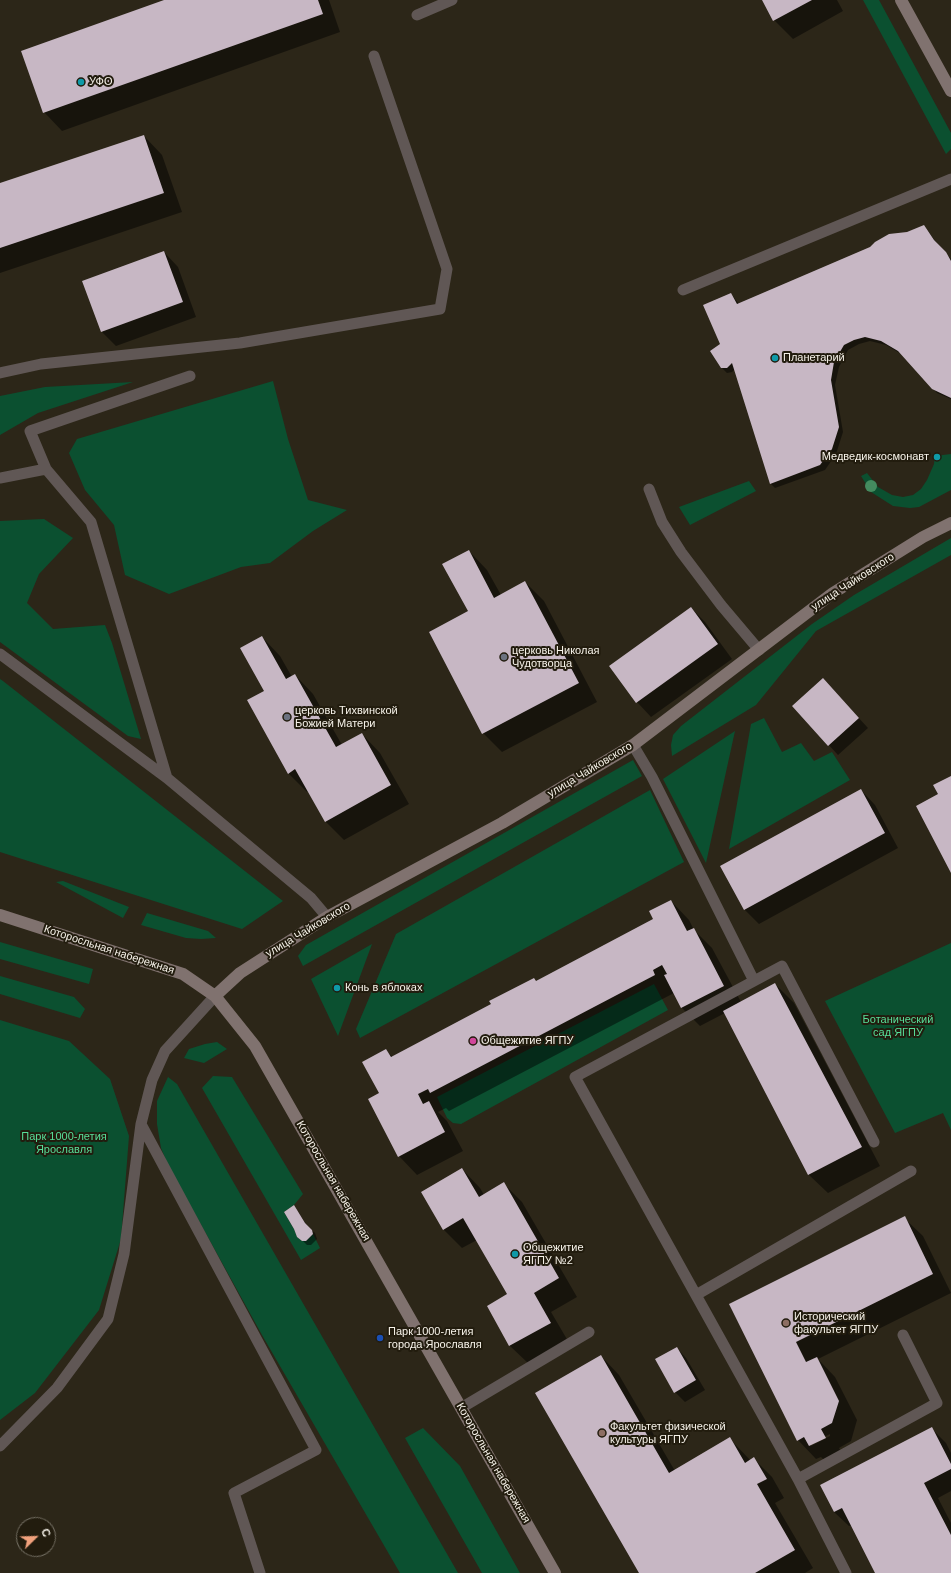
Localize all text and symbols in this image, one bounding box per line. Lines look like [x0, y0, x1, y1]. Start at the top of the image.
place label: УФО [89, 75, 113, 89]
marker: УФО [76, 77, 86, 87]
place label: Планетарий [783, 351, 845, 365]
marker: Планетарий [770, 353, 780, 363]
place label: Медведик-космонавт [822, 450, 929, 464]
marker: Медведик-космонавт [932, 452, 942, 462]
street label: улица Чайковского [809, 550, 897, 614]
place label: церковь Николая Чудотворца [512, 644, 599, 670]
marker: церковь Николая Чудотворца [499, 652, 509, 662]
place label: церковь Тихвинской Божией Матери [295, 704, 398, 730]
marker: церковь Тихвинской Божией Матери [282, 712, 292, 722]
street label: улица Чайковского [545, 740, 635, 800]
street label: улица Чайковского [263, 900, 353, 960]
street label: Которосльная набережная [42, 923, 176, 977]
place label: Конь в яблоках [345, 981, 422, 995]
marker: Конь в яблоках [332, 983, 342, 993]
park label: Ботанический сад ЯГПУ [863, 1013, 933, 1039]
place label: Общежитие ЯГПУ [481, 1034, 573, 1048]
marker: Общежитие ЯГПУ [468, 1036, 478, 1046]
street label: Которосльная набережная [293, 1119, 373, 1243]
park label: Парк 1000-летия Ярославля [21, 1130, 107, 1156]
place label: Общежитие ЯГПУ №2 [523, 1241, 584, 1267]
marker: Общежитие ЯГПУ №2 [510, 1249, 520, 1259]
place label: Исторический факультет ЯГПУ [794, 1310, 878, 1336]
marker: Исторический факультет ЯГПУ [781, 1318, 791, 1328]
place label: Парк 1000-летия города Ярославля [388, 1325, 482, 1351]
marker: Парк 1000-летия города Ярославля [375, 1333, 385, 1343]
street label: Которосльная набережная [453, 1401, 533, 1525]
place label: Факультет физической культуры ЯГПУ [610, 1420, 726, 1446]
marker: Факультет физической культуры ЯГПУ [597, 1428, 607, 1438]
north arrow [16, 1517, 56, 1557]
text: С [39, 1527, 53, 1539]

